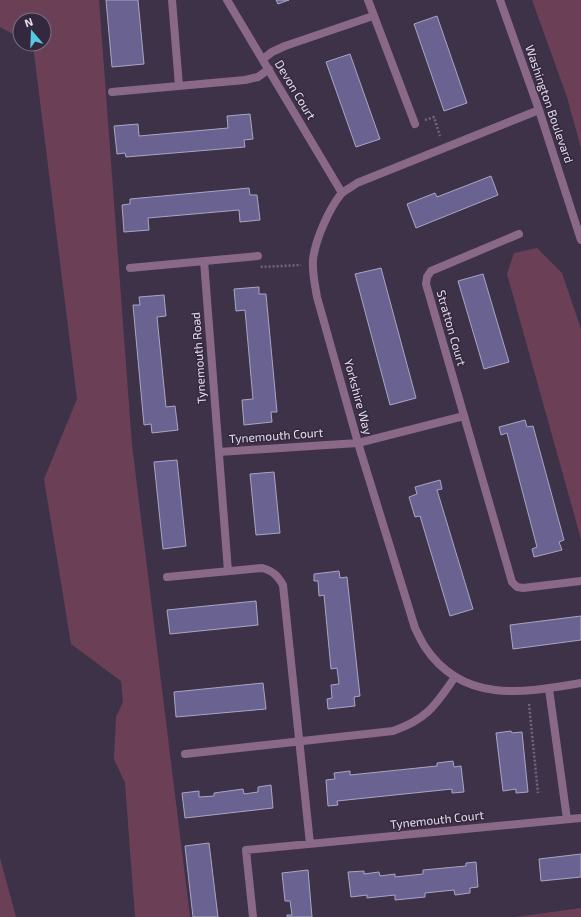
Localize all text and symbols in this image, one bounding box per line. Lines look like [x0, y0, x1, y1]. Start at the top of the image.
north arrow [12, 12, 52, 52]
text: N [23, 15, 35, 30]
street label: Washington Boulevard [523, 43, 577, 165]
street label: Devon Court [273, 57, 319, 122]
street label: Stratton Court [434, 288, 470, 368]
street label: Tynemouth Road [188, 312, 208, 404]
street label: Yorkshire Way [342, 357, 376, 437]
street label: Tynemouth Court [228, 425, 324, 445]
street label: Tynemouth Court [389, 807, 485, 831]

